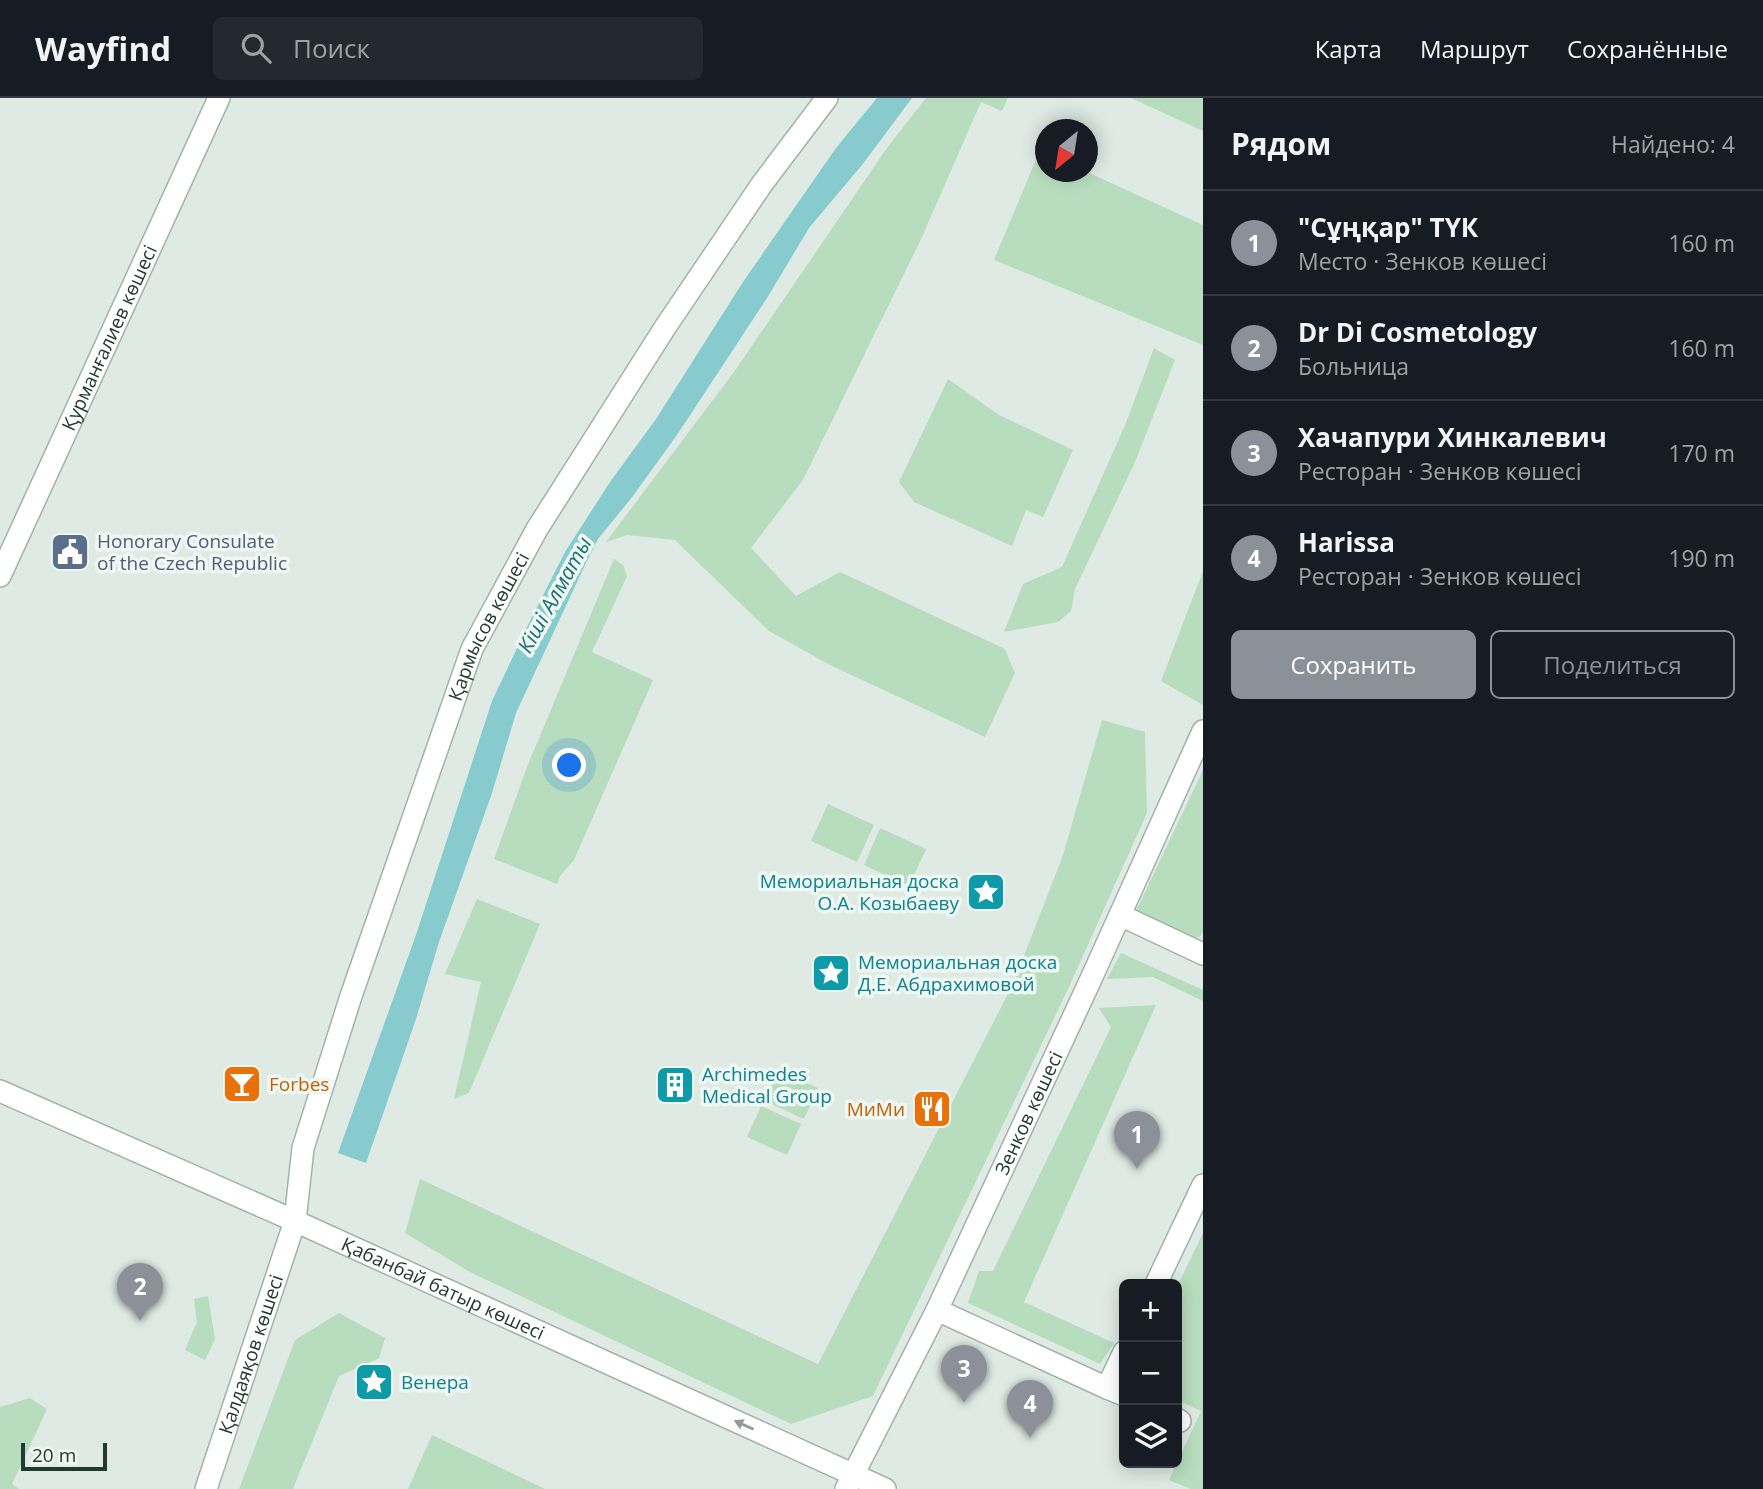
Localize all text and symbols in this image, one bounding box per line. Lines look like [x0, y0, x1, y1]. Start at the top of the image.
search box [213, 17, 703, 80]
text: Wayfind [35, 26, 171, 71]
icon: search [237, 29, 275, 67]
text: Поиск [293, 30, 370, 66]
text: Карта [1315, 32, 1382, 65]
text: Маршрут [1420, 32, 1529, 65]
text: Сохранённые [1567, 32, 1728, 65]
north arrow [1035, 119, 1098, 182]
text: Рядом [1231, 123, 1331, 164]
text: Найдено: 4 [1611, 128, 1735, 160]
text: "Сұңқар" ТҮК [1298, 209, 1478, 245]
text: 1 [1247, 227, 1261, 259]
text: 160 m [1668, 227, 1735, 259]
street label: Қурманғалиев көшесі [55, 241, 163, 435]
text: Место · Зенков көшесі [1298, 245, 1547, 277]
text: Dr Di Cosmetology [1298, 314, 1537, 350]
text: 2 [1247, 332, 1261, 364]
text: 160 m [1668, 332, 1735, 364]
text: Больница [1298, 350, 1409, 382]
text: Хачапури Хинкалевич [1298, 419, 1607, 455]
text: 3 [1247, 437, 1261, 469]
text: 170 m [1668, 437, 1735, 469]
text: Ресторан · Зенков көшесі [1298, 455, 1582, 487]
text: Harissa [1298, 524, 1395, 560]
place label: Honorary Consulate of the Czech Republic [97, 528, 287, 576]
public building icon: Honorary Consulate of the Czech Republic [49, 531, 91, 573]
water label: Кіші Алматы [511, 531, 598, 658]
text: 4 [1247, 542, 1261, 574]
text: 190 m [1668, 542, 1735, 574]
street label: Қармысов көшесі [442, 547, 535, 704]
text: Ресторан · Зенков көшесі [1298, 560, 1582, 592]
button: Сохранить [1231, 630, 1476, 699]
button: Поделиться [1490, 630, 1735, 699]
your location [552, 748, 586, 782]
place label: Мемориальная доска О.А. Козыбаеву [760, 868, 959, 916]
place icon: Мемориальная доска О.А. Козыбаеву [965, 871, 1007, 913]
place label: Мемориальная доска Д.Е. Абдрахимовой [858, 949, 1057, 997]
place icon: Мемориальная доска Д.Е. Абдрахимовой [810, 952, 852, 994]
street label: Зенков көшесі [989, 1047, 1069, 1179]
place label: Archimedes Medical Group [702, 1061, 832, 1109]
bar icon: Forbes [221, 1063, 263, 1105]
building icon: Archimedes Medical Group [654, 1064, 696, 1106]
place label: Forbes [269, 1071, 329, 1097]
restaurant icon: МиМи [911, 1088, 953, 1130]
place label: МиМи [847, 1096, 905, 1122]
pin: 1 [1114, 1111, 1160, 1169]
street label: Қабанбай батыр көшесі [337, 1231, 549, 1346]
pin: 2 [117, 1263, 163, 1321]
street label: Қалдаяқов көшесі [212, 1271, 289, 1437]
map controls [1119, 1279, 1182, 1468]
button: + [1119, 1279, 1182, 1342]
button: − [1119, 1342, 1182, 1405]
pin: 3 [941, 1345, 987, 1403]
place icon: Венера [353, 1361, 395, 1403]
place label: Венера [401, 1369, 469, 1395]
pin: 4 [1007, 1380, 1053, 1438]
button: layers [1119, 1405, 1182, 1468]
one-way arrow [734, 1419, 754, 1431]
scale bar [21, 1440, 107, 1472]
text: 20 m [32, 1442, 76, 1468]

